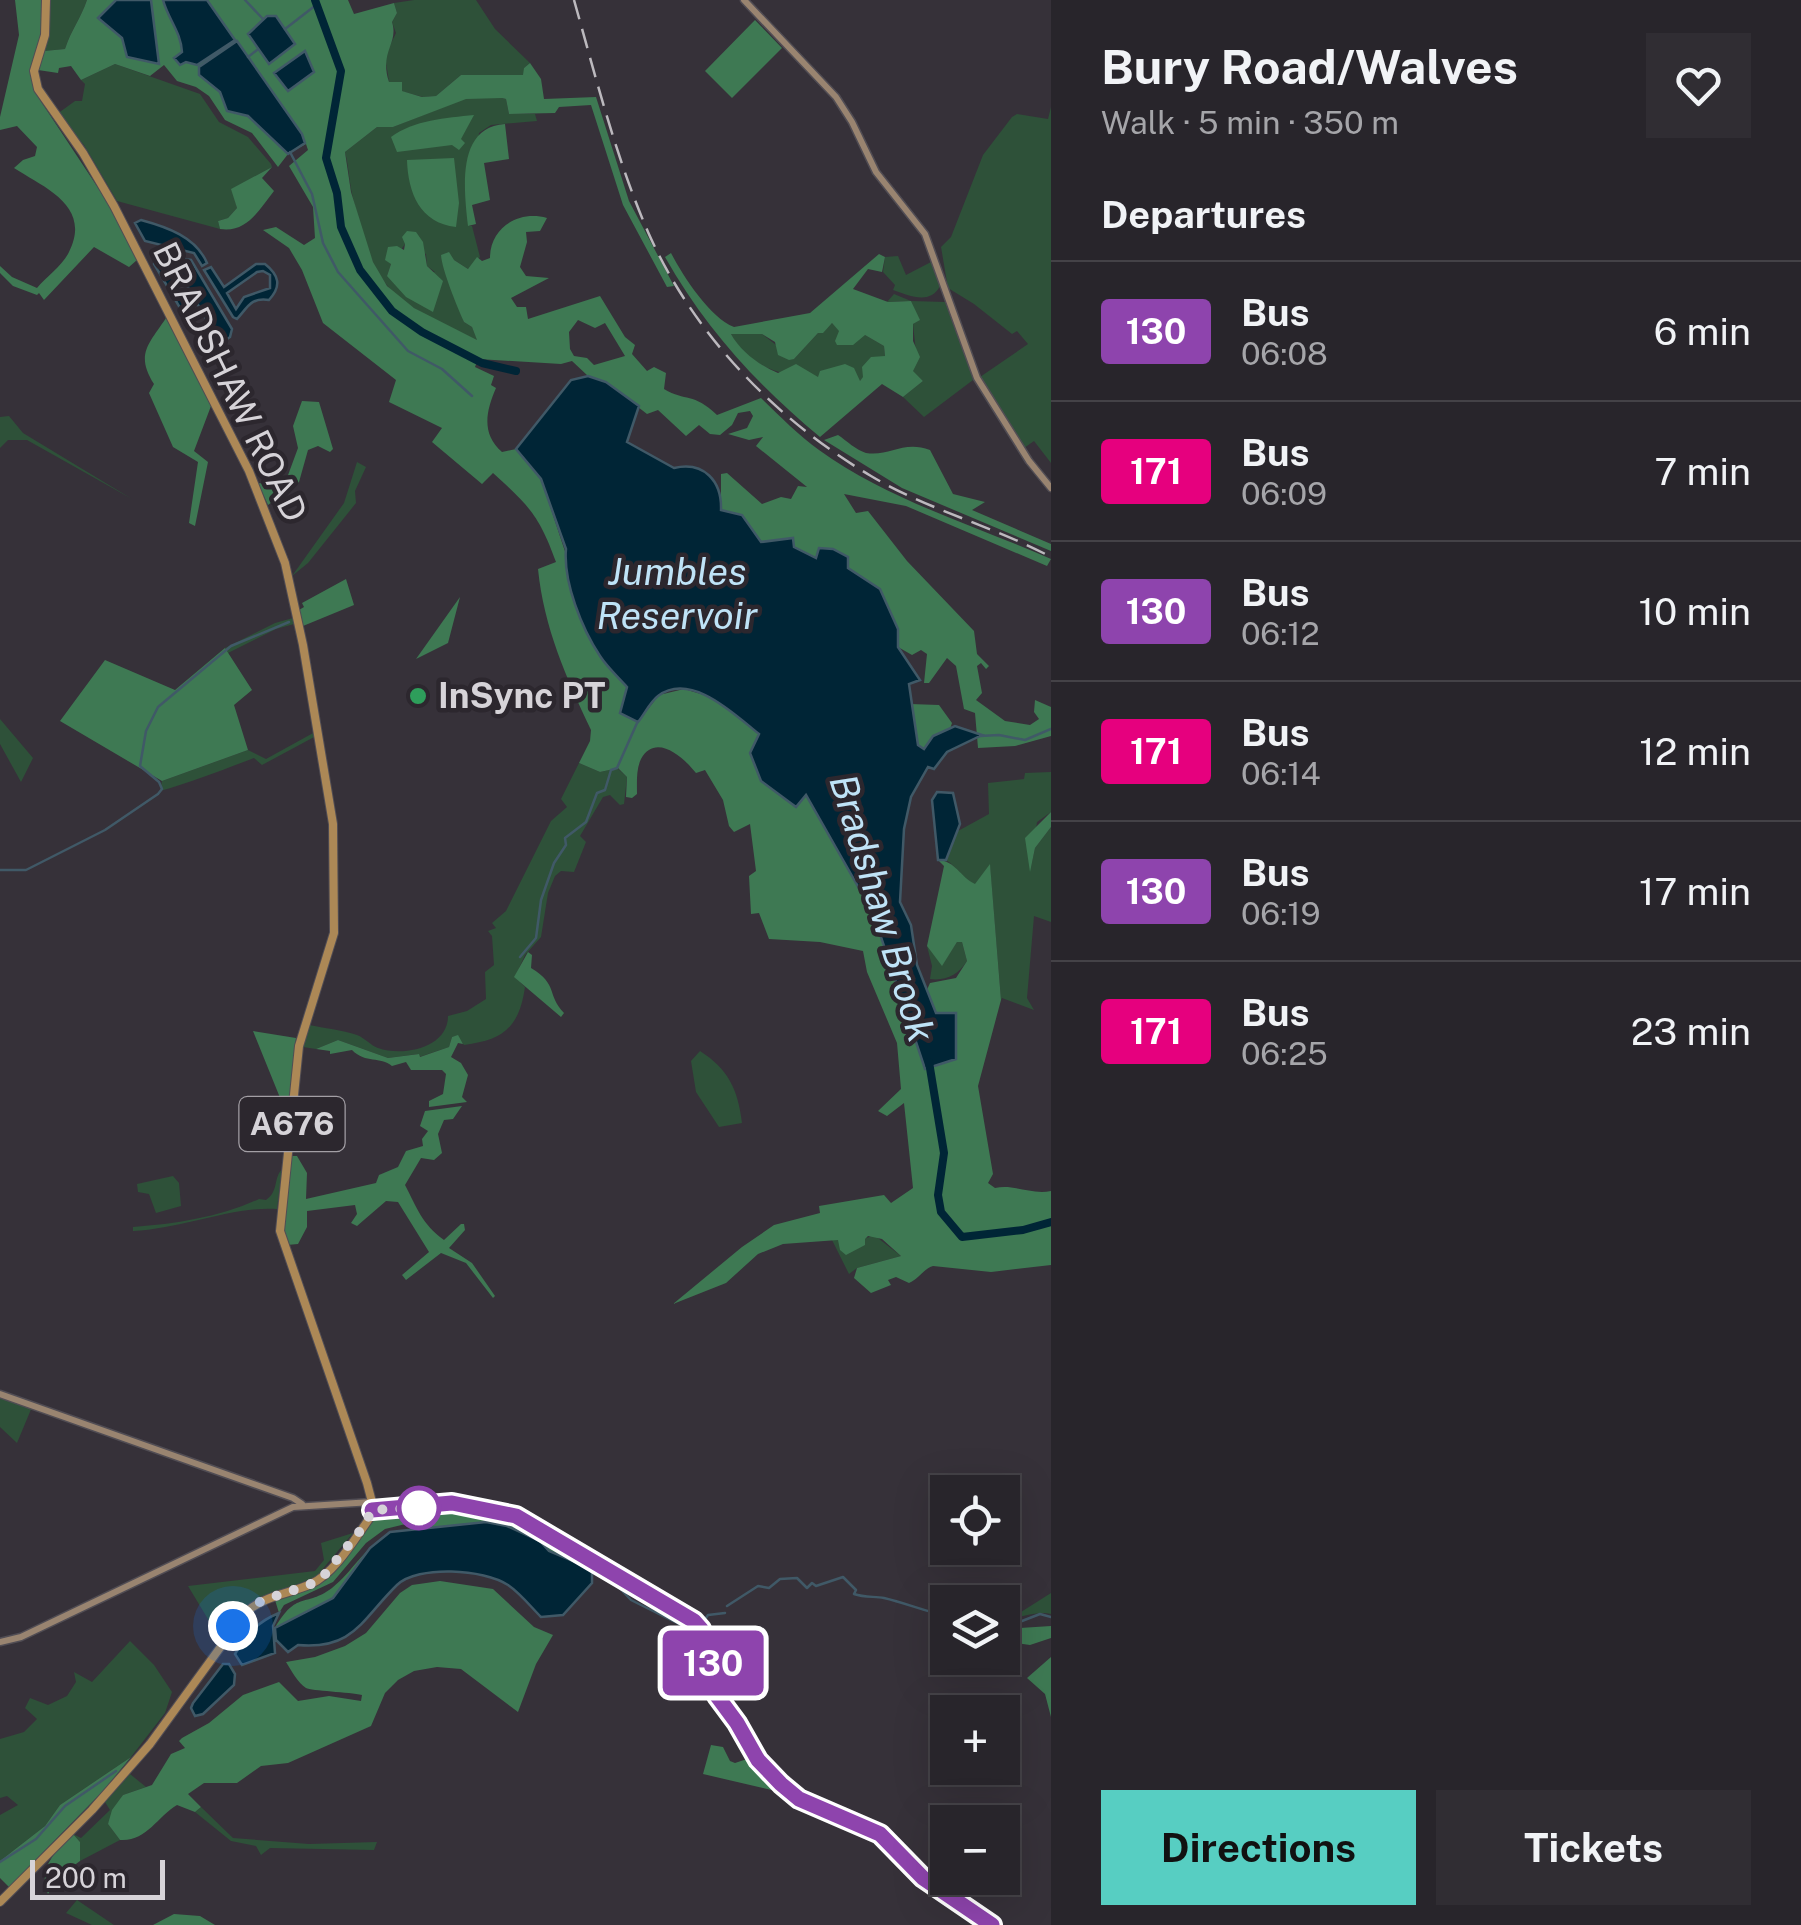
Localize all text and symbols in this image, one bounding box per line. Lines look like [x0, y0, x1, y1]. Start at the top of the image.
button: heart [1646, 33, 1751, 138]
text: Bury Road/Walves [1101, 38, 1518, 95]
text: Walk · 5 min · 350 m [1101, 104, 1399, 141]
text: Departures [1101, 192, 1306, 237]
street label: BRADSHAW ROAD [145, 235, 316, 528]
text: Bus [1241, 290, 1310, 335]
text: 6 min [1654, 309, 1751, 354]
text: 130 [1126, 311, 1186, 352]
text: 06:08 [1241, 335, 1328, 372]
text: Bus [1241, 430, 1310, 475]
text: 7 min [1654, 449, 1751, 494]
text: 171 [1130, 451, 1182, 492]
text: 06:09 [1241, 475, 1327, 512]
water label: Jumbles Reservoir [596, 549, 758, 638]
text: Bus [1241, 570, 1310, 615]
text: 10 min [1639, 589, 1751, 634]
text: 130 [1126, 591, 1186, 632]
text: 06:12 [1241, 615, 1320, 652]
place label: InSync PT [438, 675, 606, 716]
marker: InSync PT [407, 685, 429, 707]
text: Bus [1241, 710, 1310, 755]
text: 12 min [1639, 729, 1751, 774]
text: 171 [1130, 731, 1182, 772]
text: 06:14 [1241, 755, 1321, 792]
water label: Bradshaw Brook [820, 769, 945, 1048]
text: Bus [1241, 850, 1310, 895]
text: 17 min [1639, 869, 1751, 914]
text: 130 [1126, 871, 1186, 912]
text: 06:19 [1241, 895, 1321, 932]
text: Bus [1241, 990, 1310, 1035]
text: 23 min [1631, 1009, 1751, 1054]
text: 171 [1130, 1011, 1182, 1052]
text: 06:25 [1241, 1035, 1328, 1072]
road number: A676 [240, 1097, 344, 1151]
map controls [930, 1475, 1020, 1895]
button: locate [930, 1475, 1020, 1565]
unlabelled marker [398, 1487, 440, 1529]
button: layers [930, 1585, 1020, 1675]
your location [208, 1601, 258, 1651]
line badge: 130 [656, 1630, 770, 1696]
text: 130 [683, 1643, 743, 1684]
button: + [930, 1695, 1020, 1785]
button: Directions [1101, 1790, 1416, 1905]
button: Tickets [1436, 1790, 1751, 1905]
button: − [930, 1805, 1020, 1895]
scale bar [30, 1855, 165, 1900]
text: 200 m [45, 1861, 127, 1894]

